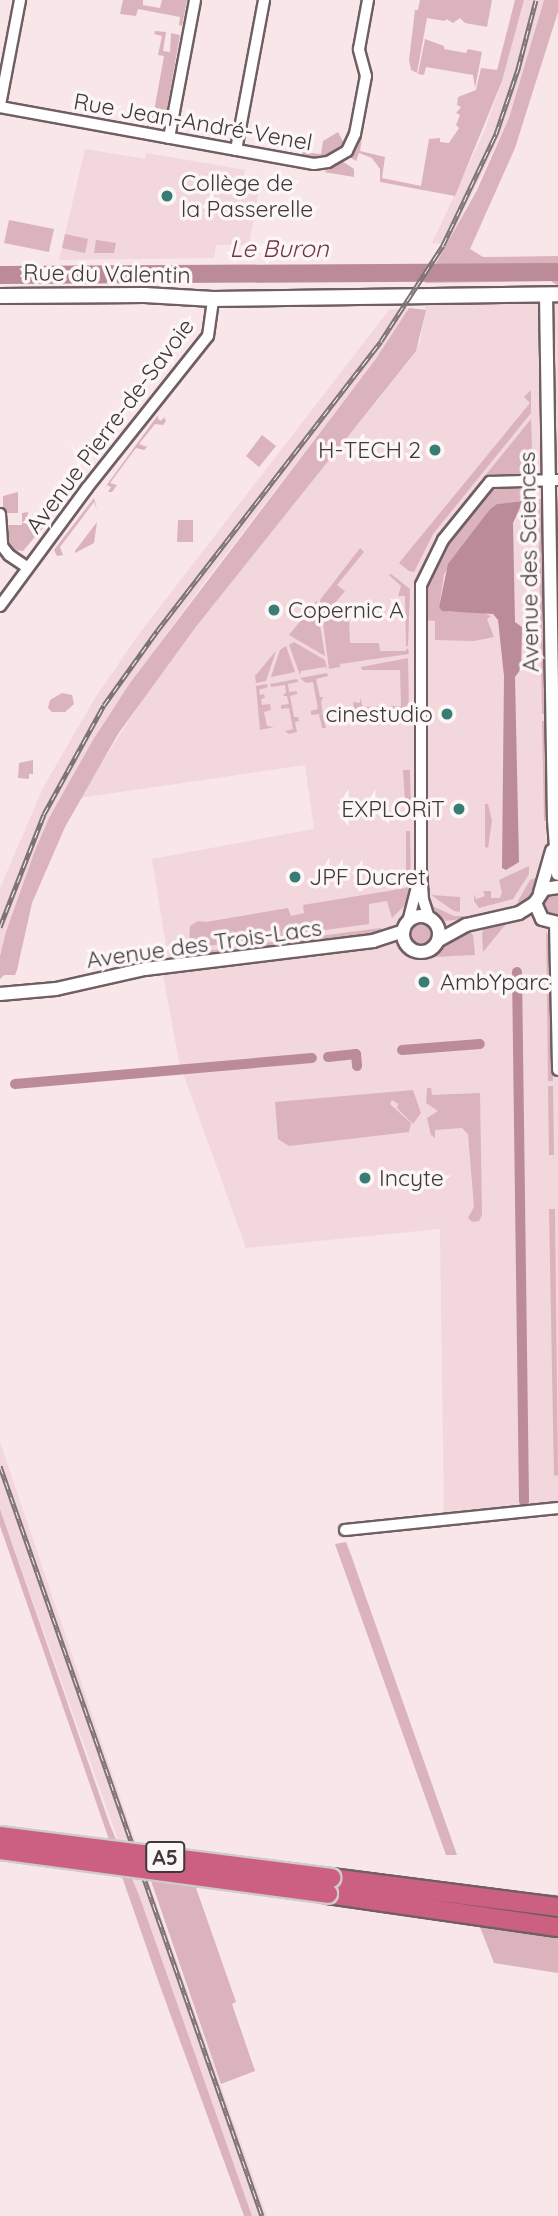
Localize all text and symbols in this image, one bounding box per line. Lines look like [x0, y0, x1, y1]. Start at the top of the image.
street label: Rue Jean-André-Venel [72, 87, 314, 157]
place label: Collège de la Passerelle [181, 169, 313, 223]
marker: Collège de la Passerelle [159, 188, 175, 204]
water label: Le Buron [229, 235, 329, 263]
street label: Rue du Valentin [23, 259, 191, 289]
street label: Avenue Pierre-de-Savoie [20, 313, 200, 539]
place label: H-TECH 2 [318, 436, 421, 464]
marker: H-TECH 2 [427, 442, 443, 458]
street label: Avenue des Sciences [513, 451, 545, 673]
place label: Copernic A [288, 596, 404, 624]
marker: Copernic A [266, 602, 282, 618]
place label: cinestudio [325, 700, 433, 728]
marker: cinestudio [439, 706, 455, 722]
place label: EXPLORiT [341, 795, 445, 823]
marker: EXPLORiT [451, 801, 467, 817]
place label: JPF Ducret [309, 863, 426, 891]
marker: JPF Ducret [287, 869, 303, 885]
street label: Avenue des Trois-Lacs [85, 914, 323, 974]
place label: AmbYparc [440, 968, 549, 996]
marker: AmbYparc [414, 972, 434, 992]
place label: Incyte [379, 1164, 444, 1192]
marker: Incyte [357, 1170, 373, 1186]
road number: A5 [144, 1840, 186, 1874]

